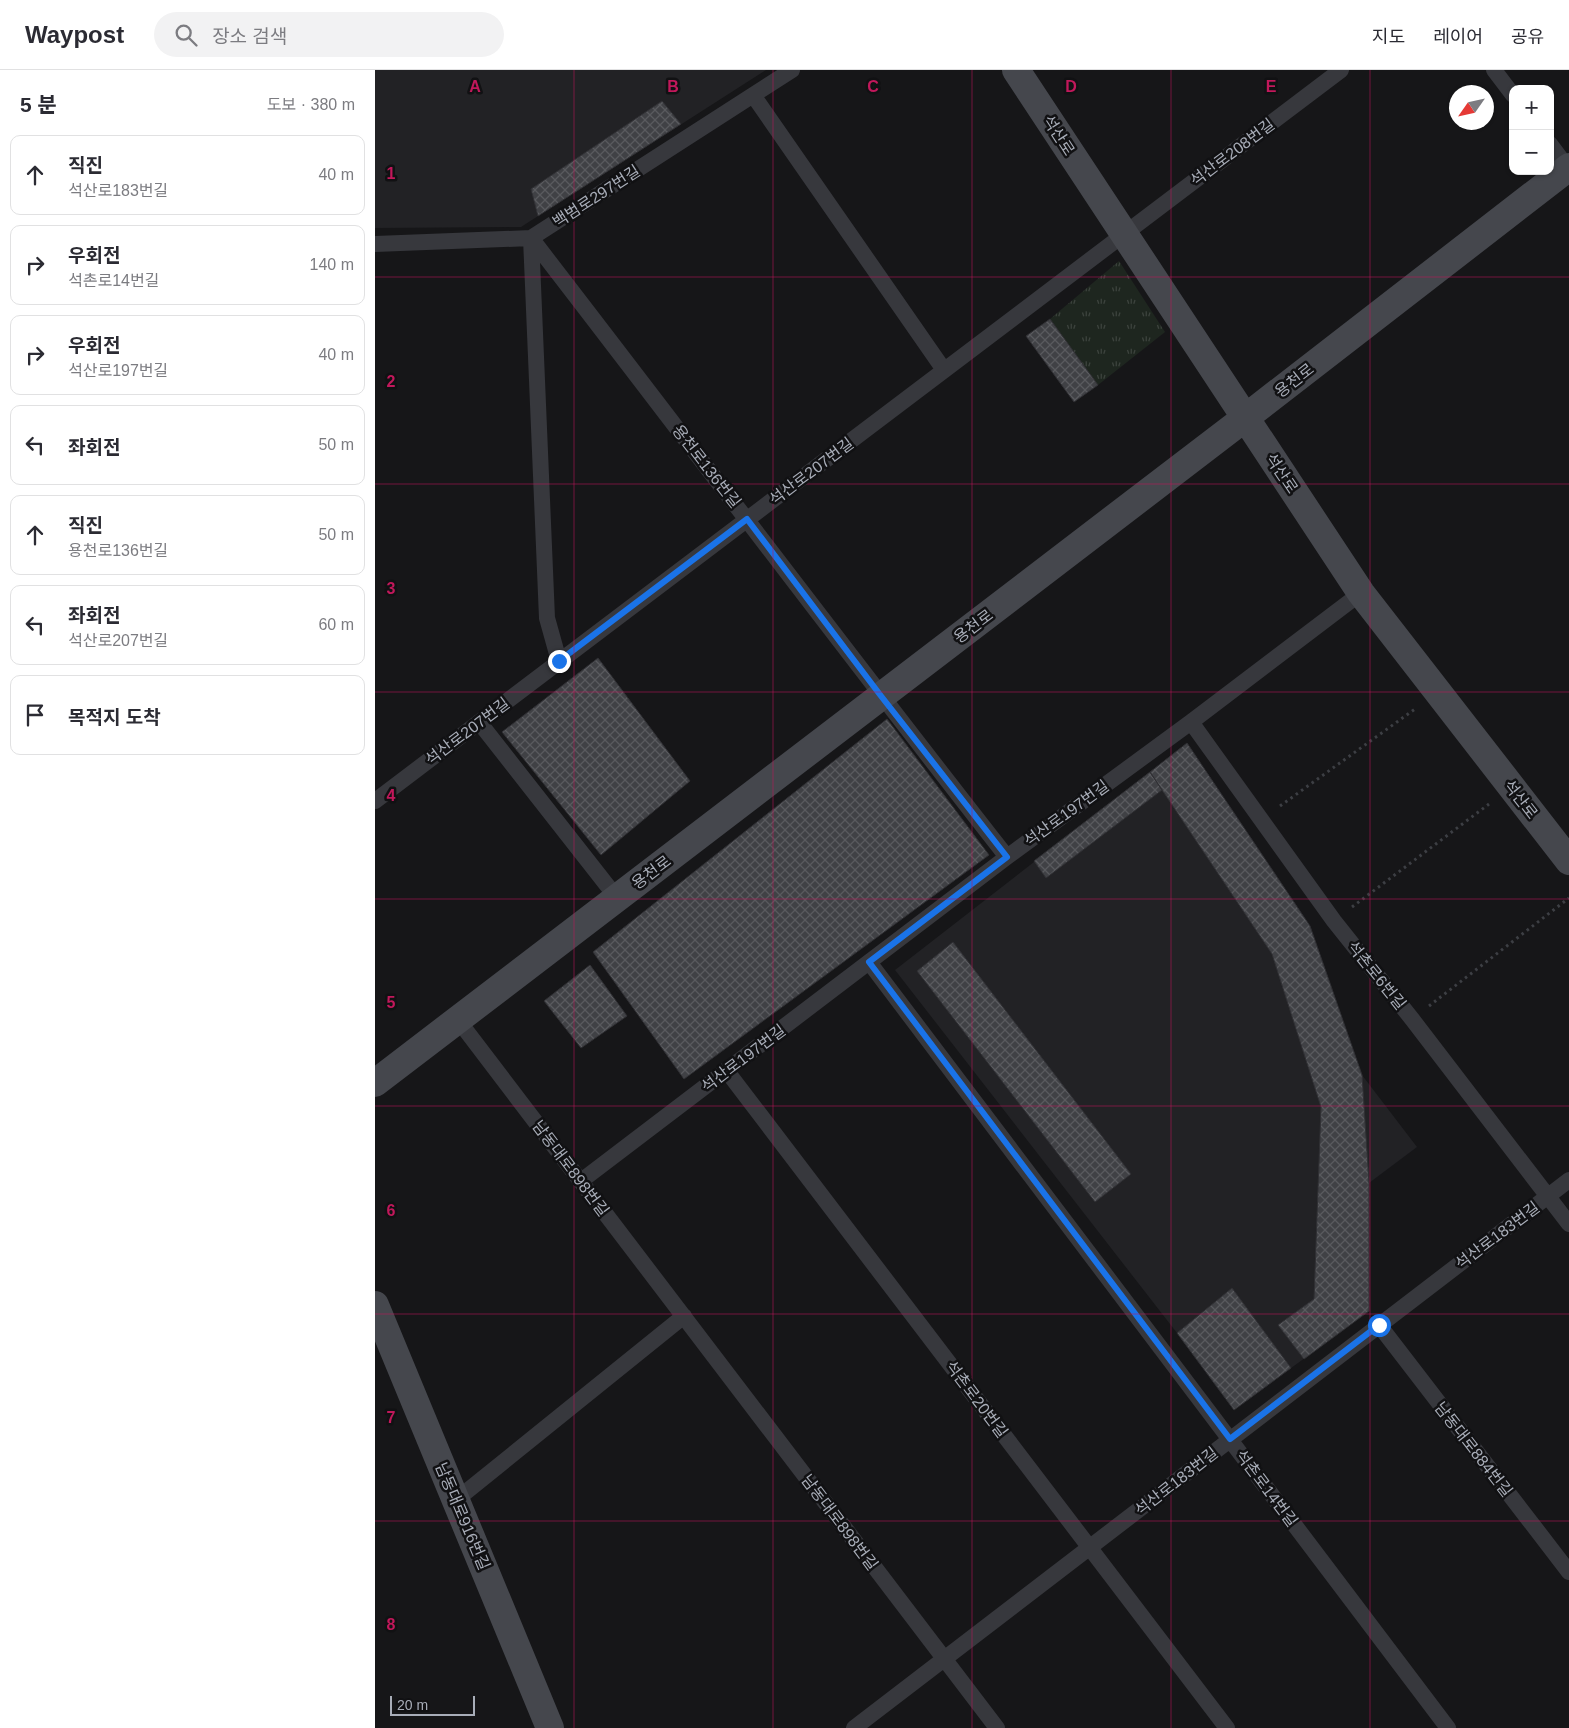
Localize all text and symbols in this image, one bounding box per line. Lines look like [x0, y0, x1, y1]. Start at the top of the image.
search box [154, 12, 504, 57]
text: Waypost [25, 21, 124, 48]
icon: search [172, 21, 200, 49]
text: 장소 검색 [212, 26, 287, 47]
text: 지도 [1372, 27, 1405, 47]
text: 레이어 [1433, 27, 1483, 47]
text: 공유 [1511, 27, 1544, 47]
text: A [469, 78, 481, 95]
text: B [667, 78, 679, 95]
text: C [867, 78, 879, 95]
text: D [1065, 78, 1077, 95]
text: E [1266, 78, 1277, 95]
north arrow [1449, 85, 1494, 130]
map controls [1509, 85, 1554, 175]
button: + [1509, 85, 1554, 130]
text: 5 분 [20, 93, 57, 116]
text: 도보 · 380 m [267, 96, 355, 113]
street label: 석산로 [1039, 112, 1078, 159]
street label: 석산로208번길 [1187, 115, 1277, 189]
button: − [1509, 130, 1554, 175]
text: 직진 [68, 155, 103, 176]
icon: ahead [21, 161, 49, 189]
street label: 백범로297번길 [550, 162, 643, 231]
text: 1 [387, 165, 396, 182]
text: 40 m [318, 166, 354, 183]
text: 석산로183번길 [68, 182, 168, 199]
text: 우회전 [68, 245, 120, 266]
icon: right [21, 251, 49, 279]
text: 140 m [310, 256, 354, 273]
text: 석촌로14번길 [68, 272, 159, 289]
text: 우회전 [68, 335, 120, 356]
icon: right [21, 341, 49, 369]
text: 40 m [318, 346, 354, 363]
street label: 용천로 [1272, 360, 1317, 401]
text: 석산로197번길 [68, 362, 168, 379]
text: 2 [387, 373, 396, 390]
street label: 용천로136번길 [669, 422, 744, 511]
icon: left [21, 431, 49, 459]
street label: 석산로207번길 [766, 434, 856, 508]
text: 50 m [318, 436, 354, 453]
text: 좌회전 [68, 437, 120, 458]
street label: 석산로 [1262, 450, 1301, 497]
text: 직진 [68, 515, 103, 536]
icon: ahead [21, 521, 49, 549]
text: 50 m [318, 526, 354, 543]
text: 용천로136번길 [68, 542, 168, 559]
text: 3 [387, 580, 396, 597]
text: 좌회전 [68, 605, 120, 626]
street label: 용천로 [951, 606, 996, 646]
icon: left [21, 611, 49, 639]
text: 60 m [318, 616, 354, 633]
text: 석산로207번길 [68, 632, 168, 649]
route end [548, 650, 571, 673]
street label: 석산로207번길 [422, 694, 512, 768]
icon: arrive [21, 701, 49, 729]
text: 목적지 도착 [68, 707, 161, 728]
street label: 석산로197번길 [1021, 777, 1112, 850]
street label: 석산로 [1500, 777, 1541, 822]
text: 4 [387, 787, 396, 804]
street label: 용천로 [629, 852, 674, 892]
street label: 석촌로6번길 [1344, 938, 1409, 1013]
text: 5 [387, 994, 396, 1011]
street label: 석산로197번길 [698, 1021, 788, 1095]
street label: 남동대로898번길 [529, 1117, 612, 1219]
street label: 석산로183번길 [1452, 1198, 1542, 1272]
text: 6 [387, 1202, 396, 1219]
route start [1368, 1314, 1391, 1337]
street label: 석촌로20번길 [942, 1358, 1011, 1441]
street label: 남동대로884번길 [1432, 1399, 1516, 1500]
text: 7 [387, 1409, 396, 1426]
street label: 석산로183번길 [1132, 1444, 1221, 1519]
street label: 석촌로14번길 [1232, 1447, 1301, 1530]
street label: 남동대로916번길 [432, 1460, 493, 1572]
street label: 남동대로898번길 [798, 1471, 881, 1573]
text: 8 [387, 1616, 396, 1633]
scale bar [390, 1693, 475, 1716]
text: 20 m [397, 1697, 428, 1713]

